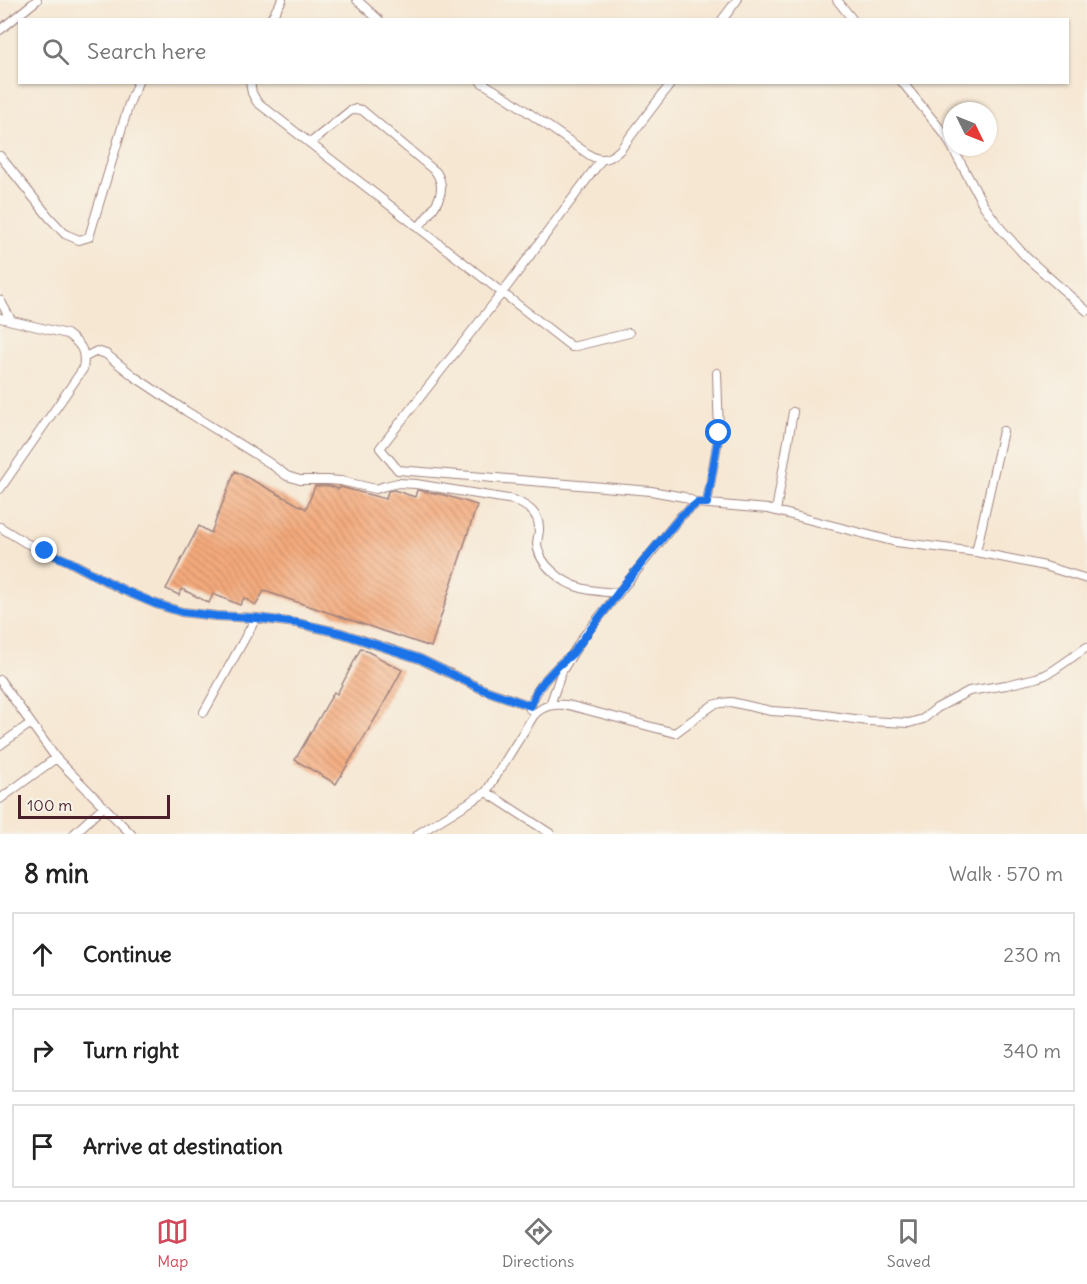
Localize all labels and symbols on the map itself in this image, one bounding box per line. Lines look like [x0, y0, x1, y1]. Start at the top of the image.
north arrow [943, 102, 997, 156]
route start [705, 419, 731, 445]
route end [31, 537, 57, 563]
scale bar [18, 792, 170, 820]

